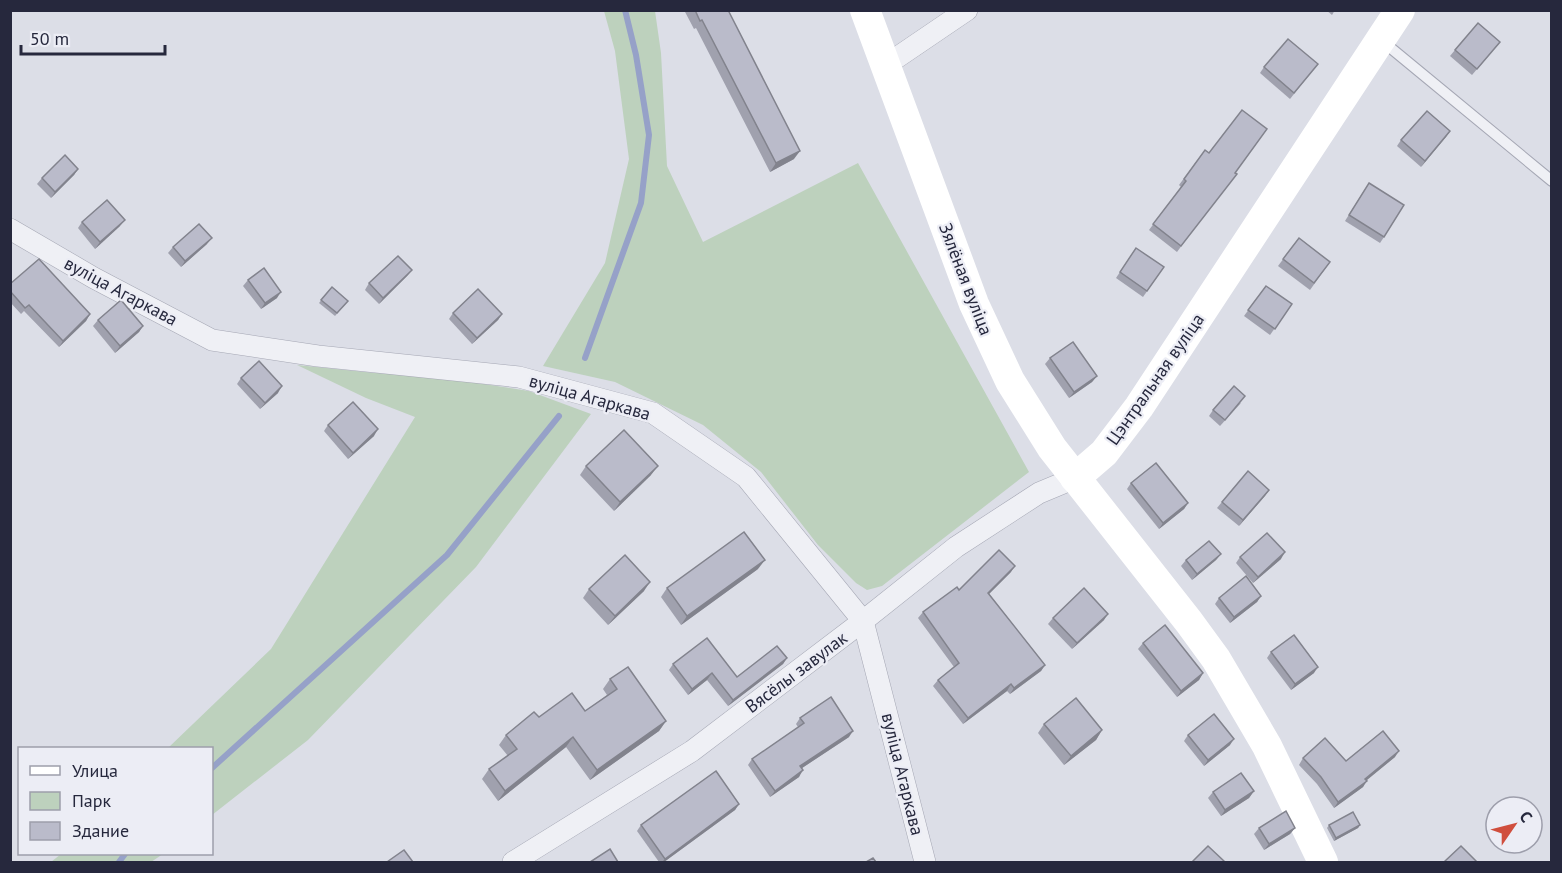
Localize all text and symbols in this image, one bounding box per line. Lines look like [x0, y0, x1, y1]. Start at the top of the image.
scale bar [21, 18, 165, 56]
text: 50 m [30, 27, 69, 50]
street label: Зялёная вуліца [934, 220, 998, 338]
street label: вуліца Агаркава [60, 251, 182, 331]
street label: Цэнтральная вуліца [1101, 309, 1209, 449]
street label: вуліца Агаркава [527, 369, 653, 425]
street label: Вясёлы завулак [740, 626, 852, 718]
street label: вуліца Агаркава [877, 710, 929, 838]
legend [18, 747, 213, 855]
text: Улица [72, 759, 118, 782]
text: Парк [72, 789, 112, 812]
north arrow [1484, 795, 1544, 855]
text: С [1516, 807, 1537, 826]
text: Здание [72, 819, 129, 842]

